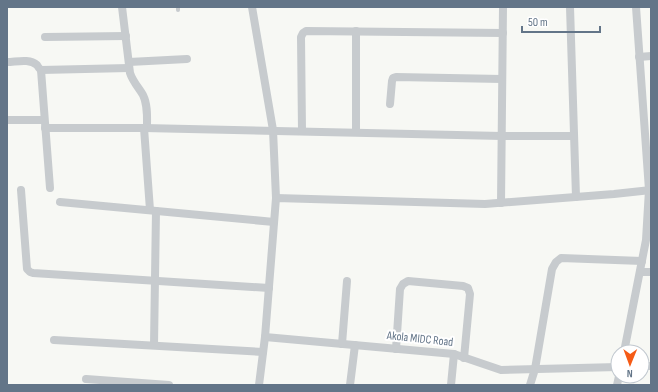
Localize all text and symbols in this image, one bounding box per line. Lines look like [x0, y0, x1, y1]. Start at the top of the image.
scale bar [522, 8, 600, 34]
text: 50 m [528, 15, 548, 30]
street label: Akola MIDC Road [385, 328, 454, 350]
north arrow [610, 344, 650, 384]
text: N [627, 367, 633, 380]

